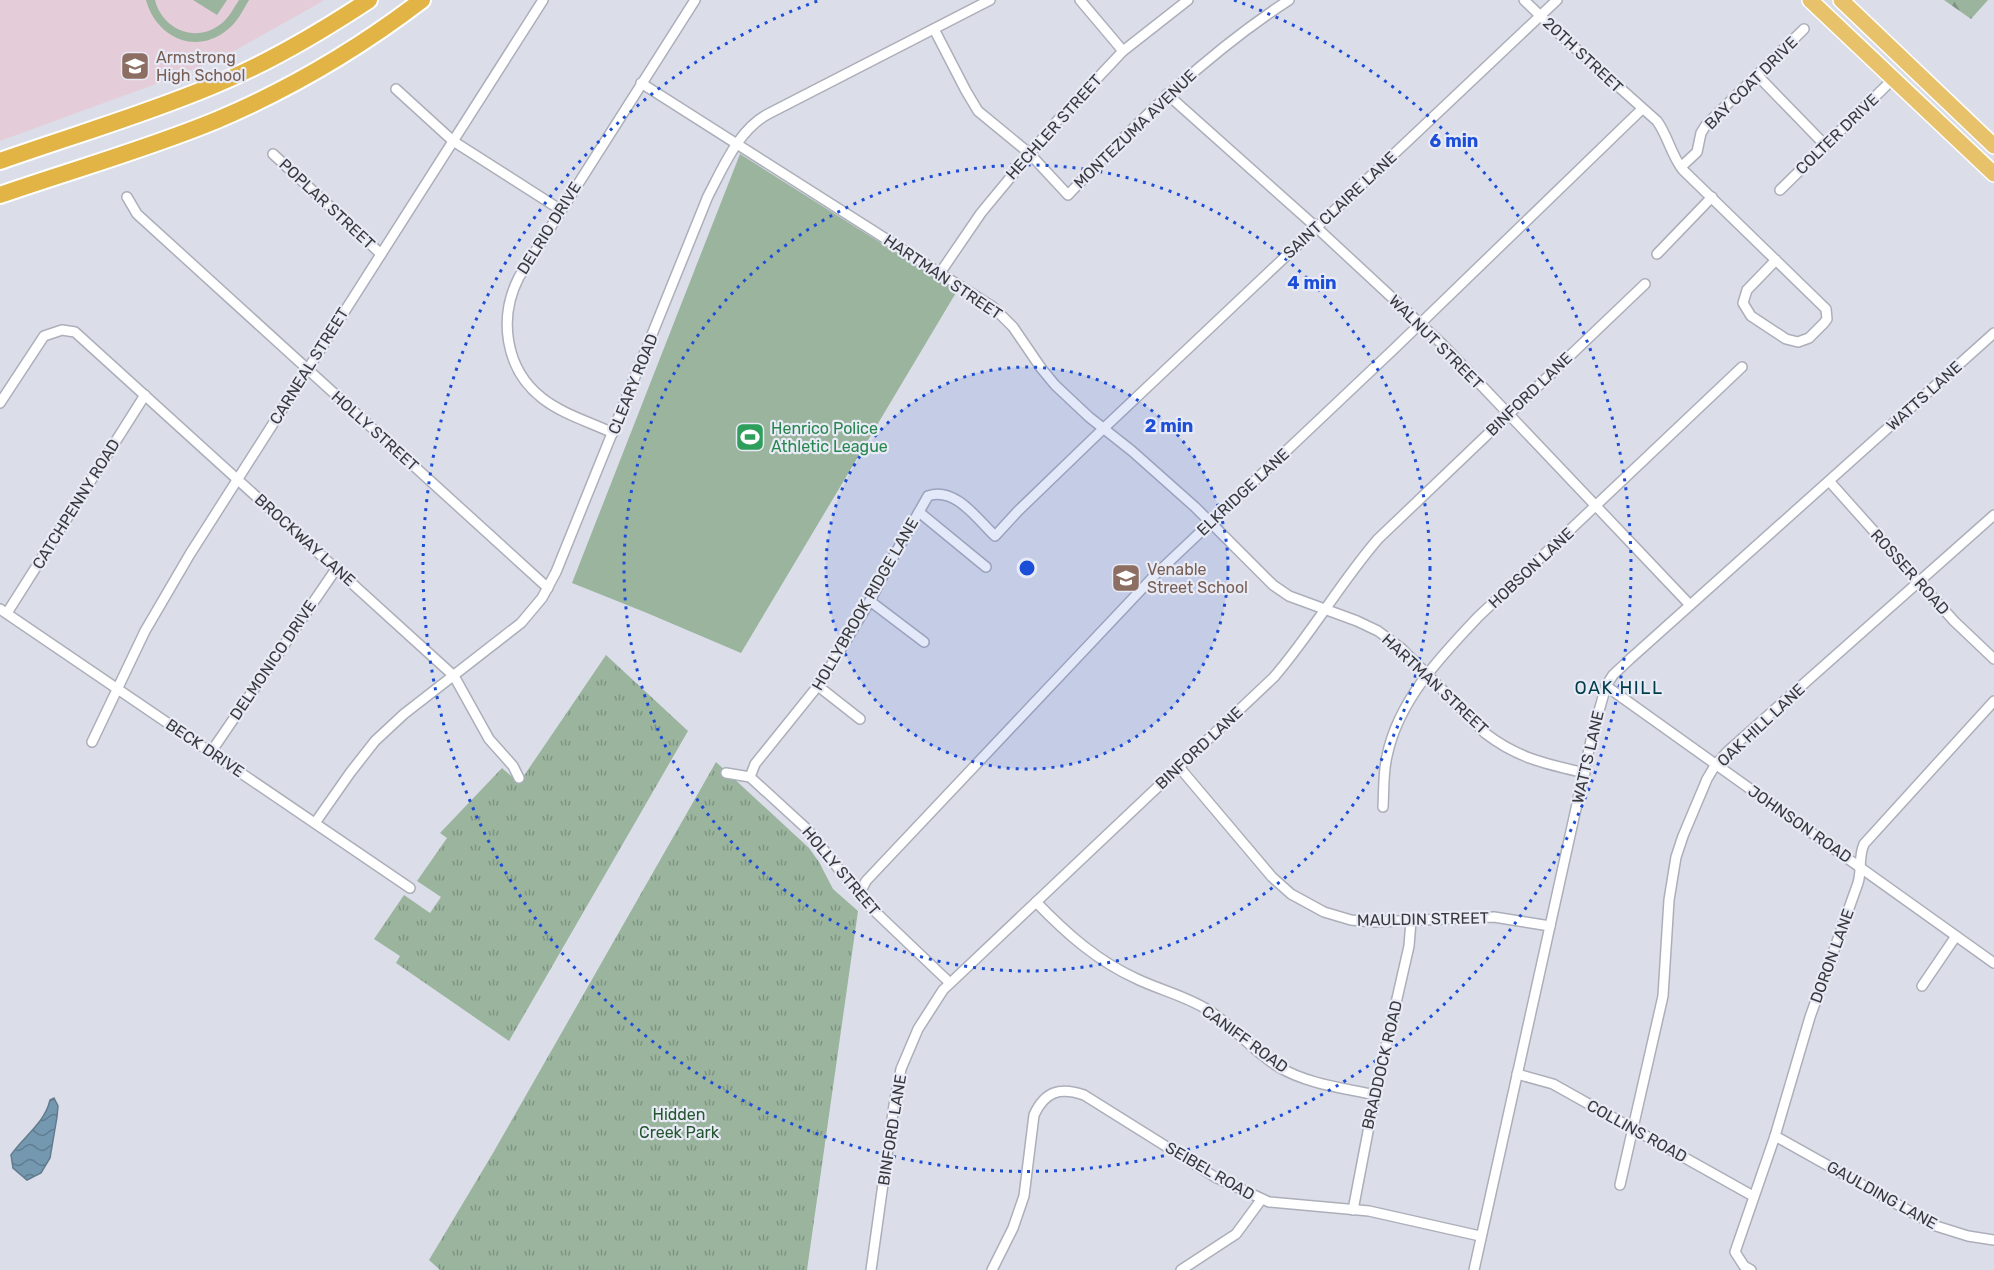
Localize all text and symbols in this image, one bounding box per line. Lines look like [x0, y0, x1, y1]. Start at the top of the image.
street label: 20TH STREET [1539, 13, 1627, 97]
street label: BAY COAT DRIVE [1701, 33, 1801, 133]
place label: Armstrong High School [156, 48, 245, 85]
school or university icon: Armstrong High School [119, 50, 151, 82]
street label: MONTEZUMA AVENUE [1070, 66, 1200, 192]
street label: HECHLER STREET [1002, 71, 1106, 183]
street label: COLTER DRIVE [1792, 90, 1882, 178]
text: 6 min [1430, 130, 1478, 152]
street label: SAINT CLAIRE LANE [1279, 148, 1401, 262]
street label: POPLAR STREET [275, 155, 379, 253]
street label: DELRIO DRIVE [513, 178, 585, 278]
street label: HARTMAN STREET [880, 230, 1006, 324]
text: 4 min [1287, 272, 1337, 294]
street label: WALNUT STREET [1385, 291, 1487, 393]
street label: CARNEAL STREET [265, 304, 353, 428]
street label: CLEARY ROAD [604, 331, 662, 437]
street label: BINFORD LANE [1482, 348, 1576, 440]
street label: WATTS LANE [1882, 357, 1966, 435]
street label: HOLLY STREET [328, 387, 422, 475]
text: 2 min [1145, 415, 1193, 437]
place label: Henrico Police Athletic League [771, 419, 888, 456]
sports icon: Henrico Police Athletic League [734, 421, 766, 453]
street label: CATCHPENNY ROAD [28, 435, 124, 573]
street label: ELKRIDGE LANE [1193, 444, 1293, 540]
street label: BROCKWAY LANE [251, 490, 359, 590]
street label: HOLLYBROOK RIDGE LANE [808, 514, 922, 694]
street label: HOBSON LANE [1485, 524, 1577, 612]
street label: ROSSER ROAD [1867, 525, 1953, 619]
centre of rings [1017, 558, 1037, 578]
place label: Venable Street School [1147, 560, 1248, 597]
school or university icon: Venable Street School [1110, 562, 1142, 594]
street label: DELMONICO DRIVE [226, 597, 320, 723]
street label: HARTMAN STREET [1378, 630, 1492, 738]
district label: OAK HILL [1574, 677, 1664, 699]
street label: OAK HILL LANE [1713, 680, 1809, 770]
street label: BINFORD LANE [1151, 703, 1247, 793]
street label: WATTS LANE [1568, 709, 1608, 805]
street label: BECK DRIVE [162, 715, 248, 781]
street label: JOHNSON ROAD [1745, 781, 1855, 867]
street label: HOLLY STREET [798, 823, 884, 919]
street label: DORON LANE [1806, 906, 1858, 1006]
street label: MAULDIN STREET [1357, 908, 1489, 930]
street label: BRADDOCK ROAD [1358, 999, 1406, 1131]
street label: CANIFF ROAD [1198, 1001, 1292, 1077]
street label: BINFORD LANE [874, 1073, 910, 1187]
street label: COLLINS ROAD [1584, 1096, 1690, 1166]
park label: Hidden Creek Park [639, 1105, 720, 1142]
street label: SEIBEL ROAD [1162, 1138, 1258, 1204]
street label: GAULDING LANE [1823, 1157, 1941, 1233]

